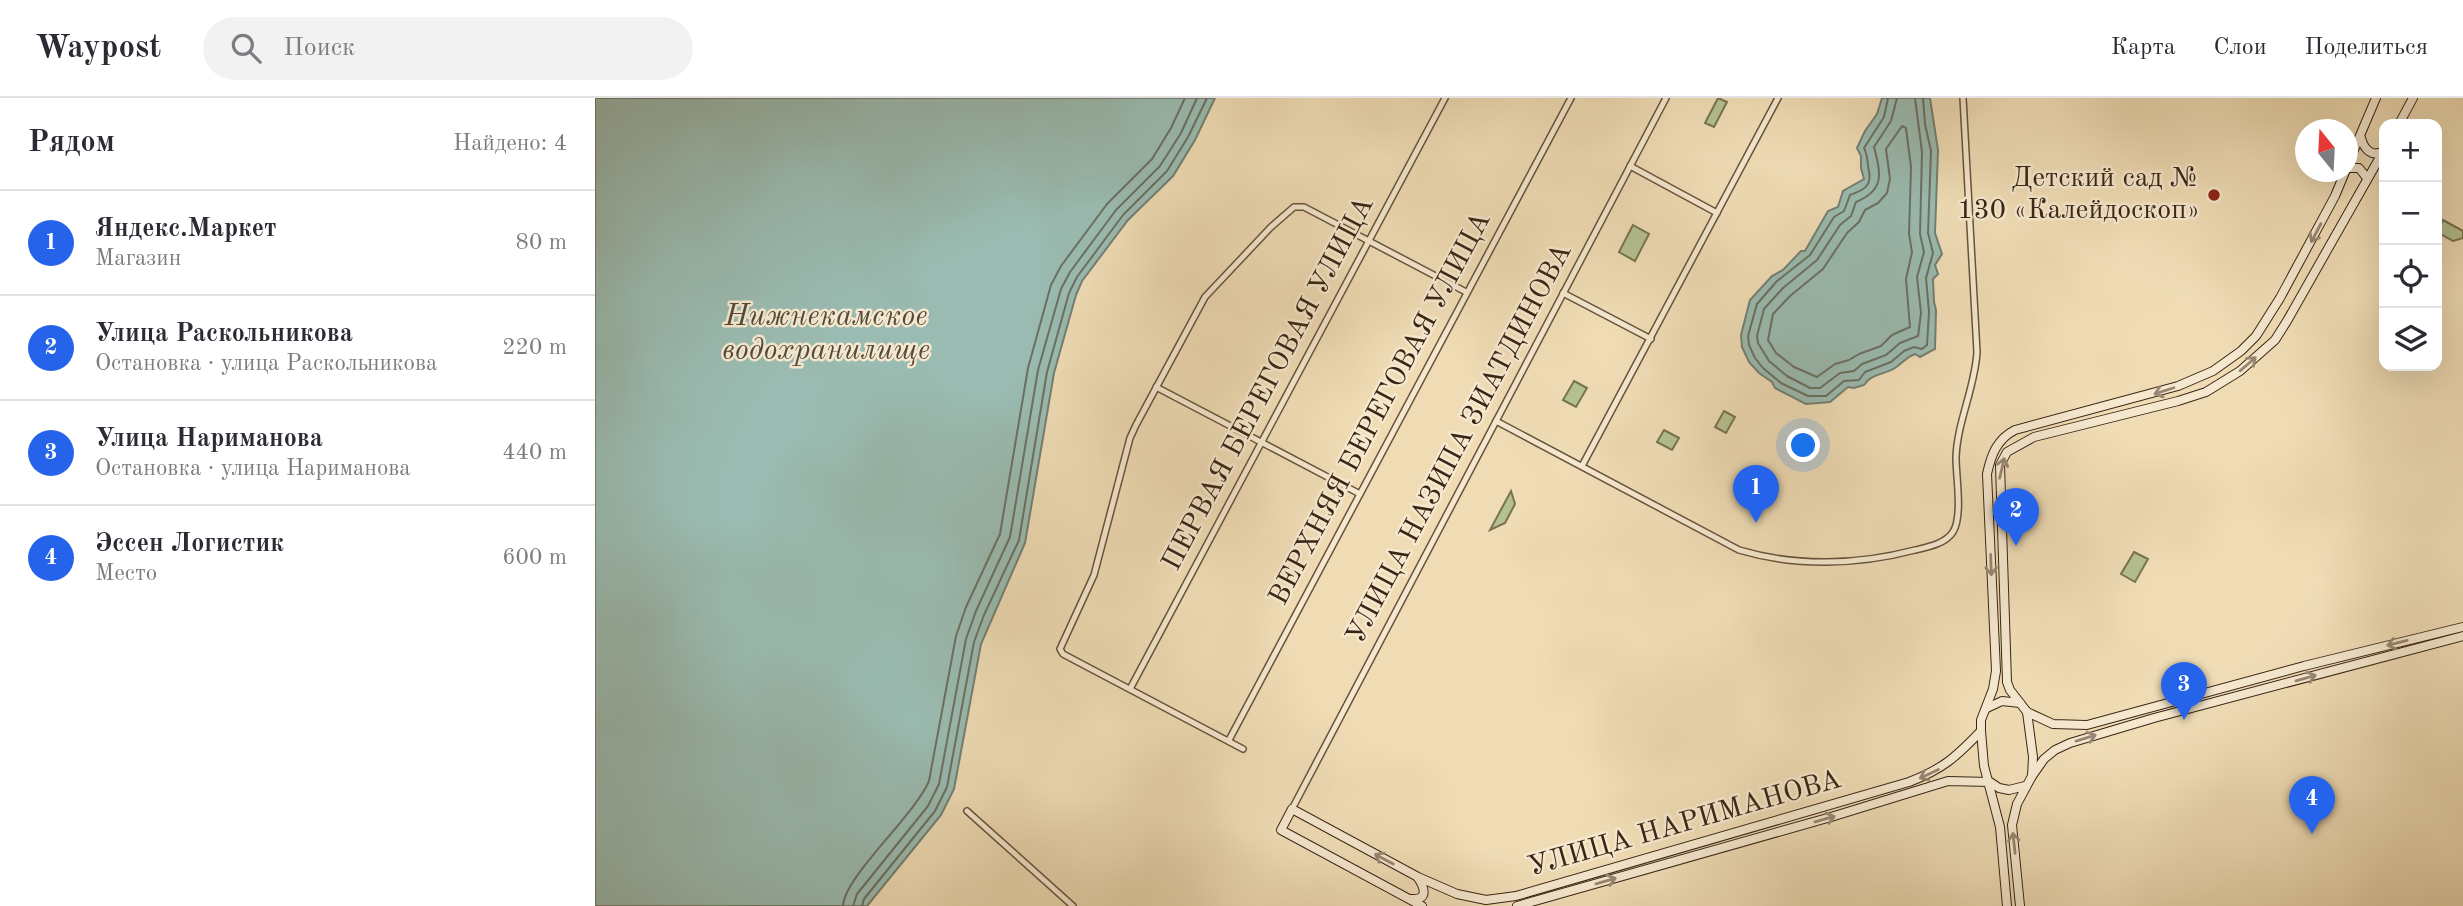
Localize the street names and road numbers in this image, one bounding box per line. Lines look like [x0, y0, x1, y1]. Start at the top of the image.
street label: ПЕРВАЯ БЕРЕГОВАЯ УЛИЦА [1158, 192, 1380, 576]
street label: ВЕРХНЯЯ БЕРЕГОВАЯ УЛИЦА [1265, 208, 1497, 610]
street label: УЛИЦА НАЗИПА ЗИАТДИНОВА [1342, 239, 1578, 649]
street label: УЛИЦА НАРИМАНОВА [1525, 766, 1845, 882]

